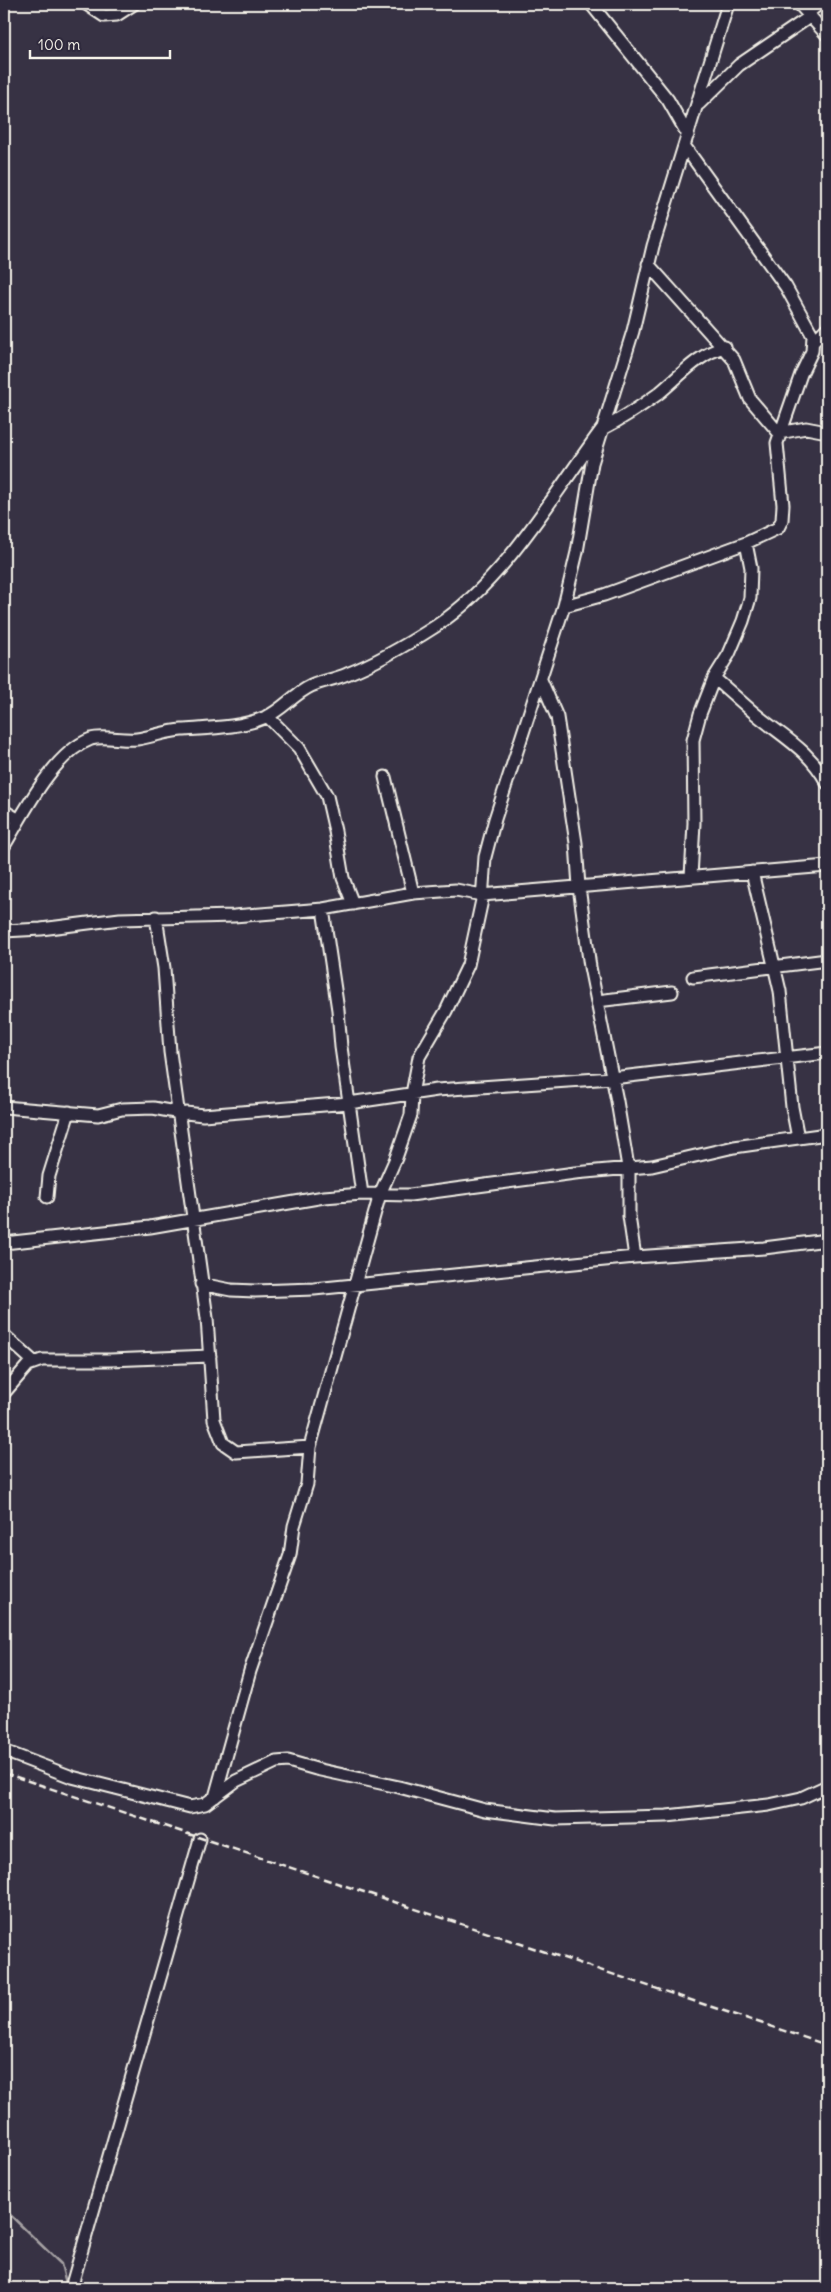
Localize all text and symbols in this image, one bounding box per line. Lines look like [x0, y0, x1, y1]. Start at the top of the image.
scale bar [30, 28, 170, 60]
text: 100 m [38, 35, 80, 54]

